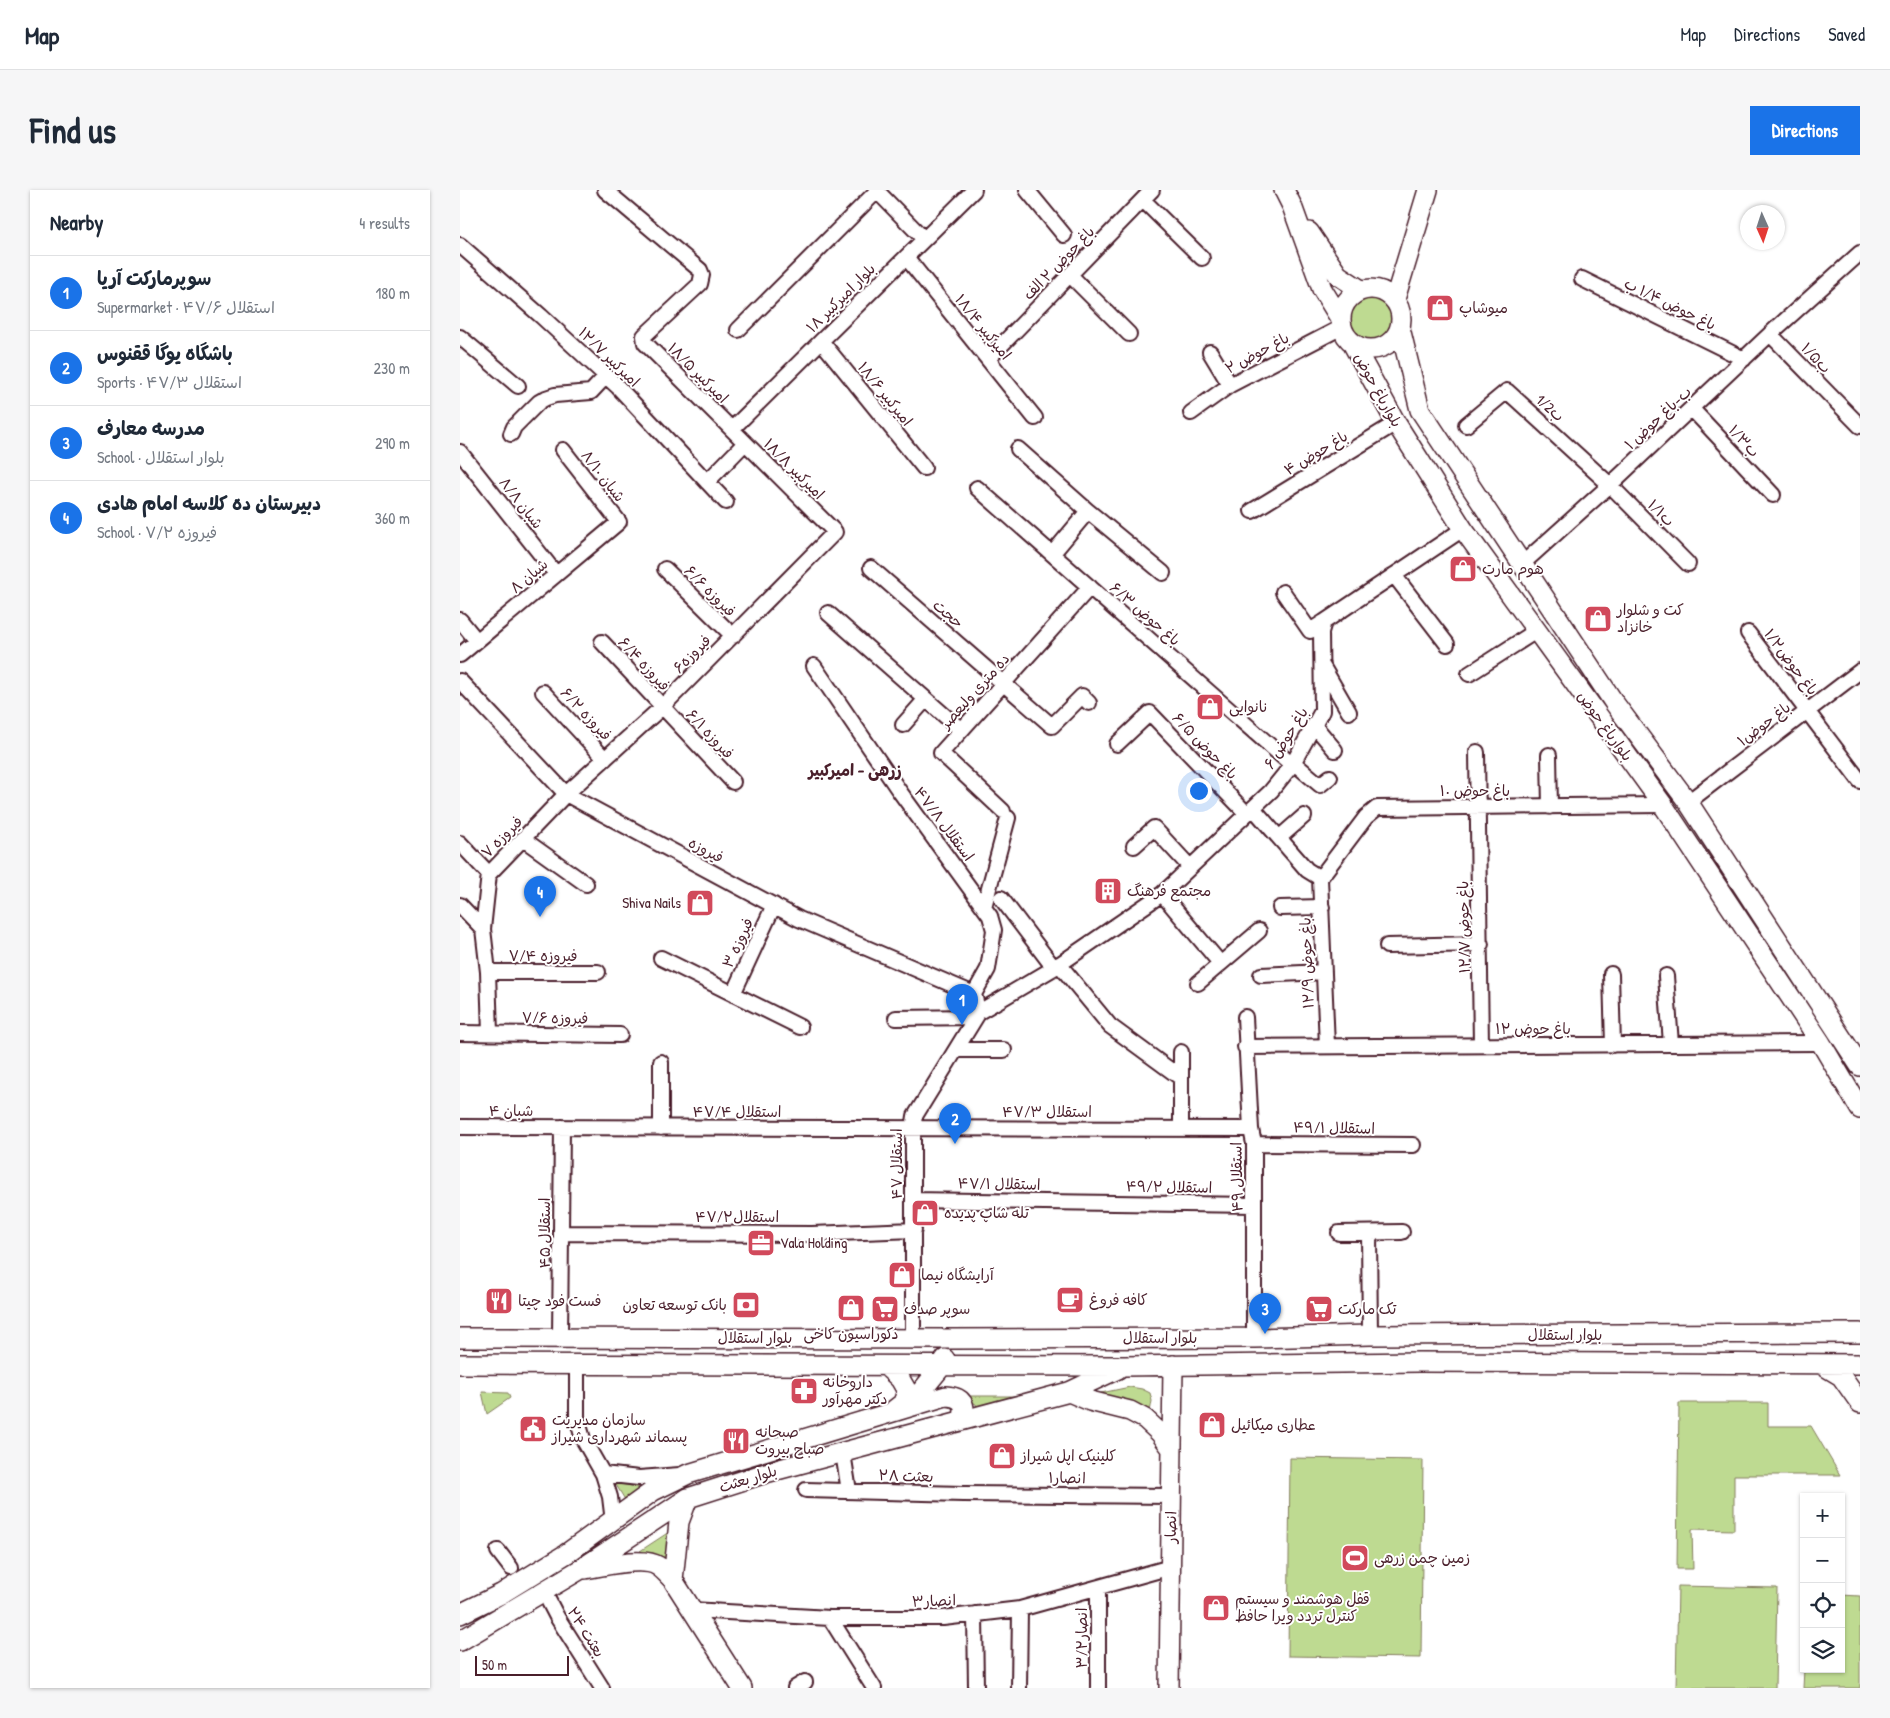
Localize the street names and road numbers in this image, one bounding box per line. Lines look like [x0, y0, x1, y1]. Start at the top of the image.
street label: باغ حوض ۲ الف [1018, 221, 1099, 304]
street label: ۱۸ بلوار امیرکبیر [801, 258, 880, 337]
street label: باغ حوض ۱/۴ ب [1621, 272, 1720, 335]
street label: ۱۸/۴ امیرکبیر [950, 289, 1016, 364]
street label: ۱۲/۷ امیرکبیر [574, 322, 645, 391]
street label: ۲ باغ حوض [1221, 327, 1293, 378]
street label: ۱۸/۵ امیرکبیر [663, 338, 733, 408]
street label: ب۱/۵ [1797, 338, 1836, 378]
street label: بلوارباغ حوض [1349, 349, 1408, 431]
street label: ۱۸/۶ امیرکبیر [853, 357, 918, 430]
street label: ۱ ب-باغ حوض [1620, 381, 1696, 454]
street label: 1/2ب [1531, 389, 1569, 426]
street label: ب۱/۳ [1724, 420, 1765, 461]
street label: ۴ باغ حوض [1280, 425, 1352, 480]
street label: ۱۸/۸ امیرکبیر [759, 434, 829, 504]
street label: ۸/۱۰ شبان [577, 445, 630, 506]
street label: ۸/۸ شبان [494, 472, 548, 533]
street label: ب۱/۱ [1643, 494, 1680, 531]
street label: ۸ شبان [505, 554, 552, 598]
street label: ۶/۶ فیروزه [680, 560, 741, 621]
street label: ۶/۳ باغ حوض [1105, 577, 1185, 650]
street label: حجت [928, 594, 968, 633]
street label: باغ حوض۱/۲ [1759, 624, 1823, 699]
street label: فیروزه۶ [668, 630, 715, 677]
street label: ۶/۴ فیروزه [614, 632, 675, 695]
street label: ده متری ولیعصر [934, 648, 1014, 734]
street label: ۶/۲ فیروزه [556, 682, 617, 745]
street label: بلوارباغ حوض [1573, 686, 1638, 765]
street label: باغ حوض۱ [1733, 697, 1795, 751]
street label: ۶ باغ حوض [1258, 703, 1313, 773]
street label: ۶/۱ فیروزه [682, 704, 739, 763]
street label: ۶/۵ باغ حوض [1168, 708, 1243, 784]
street label: ۱۰ باغ حوض [1440, 780, 1510, 801]
street label: ۴۷/۸ استقلال [910, 782, 979, 865]
street label: ۷ فیروزه [476, 811, 527, 862]
street label: فیروزه [685, 832, 728, 868]
street label: ۱۲/۷ باغ حوض [1452, 881, 1475, 973]
street label: ۳ فیروزه [717, 914, 758, 971]
street label: ۱۲/۹ باغ حوض [1294, 917, 1319, 1009]
street label: ۷/۴ فیروزه [509, 945, 577, 966]
street label: ۷/۶ فیروزه [521, 1006, 589, 1029]
street label: ۱۲ باغ حوض [1495, 1018, 1571, 1039]
street label: ۴ شبان [489, 1100, 533, 1121]
street label: ۴۷/۴ استقلال [693, 1101, 781, 1122]
street label: ۴۷/۳ استقلال [1002, 1101, 1092, 1122]
street label: ۴۹/۱ استقلال [1293, 1116, 1375, 1139]
street label: ۴۷ استقلال [886, 1128, 907, 1200]
street label: ۴۹ استقلال [1225, 1142, 1248, 1212]
street label: ۴۷/۱ استقلال [957, 1172, 1041, 1195]
street label: ۴۹/۲ استقلال [1126, 1175, 1212, 1198]
street label: ۴۵ استقلال [534, 1198, 555, 1268]
street label: استقلال۴۷/۲ [695, 1206, 779, 1227]
street label: بلوار استقلال [1528, 1324, 1602, 1345]
street label: بلوار استقلال [718, 1327, 792, 1348]
street label: بلوار استقلال [1123, 1327, 1197, 1348]
street label: بلوار بعثت [716, 1460, 780, 1497]
street label: بعثت ۲۸ [878, 1464, 934, 1487]
street label: انصار۱ [1048, 1467, 1086, 1488]
street label: انصار [1160, 1511, 1181, 1544]
street label: انصار۳ [911, 1589, 957, 1612]
street label: بعثت ۲۴ [563, 1602, 610, 1661]
street label: انصار۳/۲ [1071, 1608, 1092, 1668]

